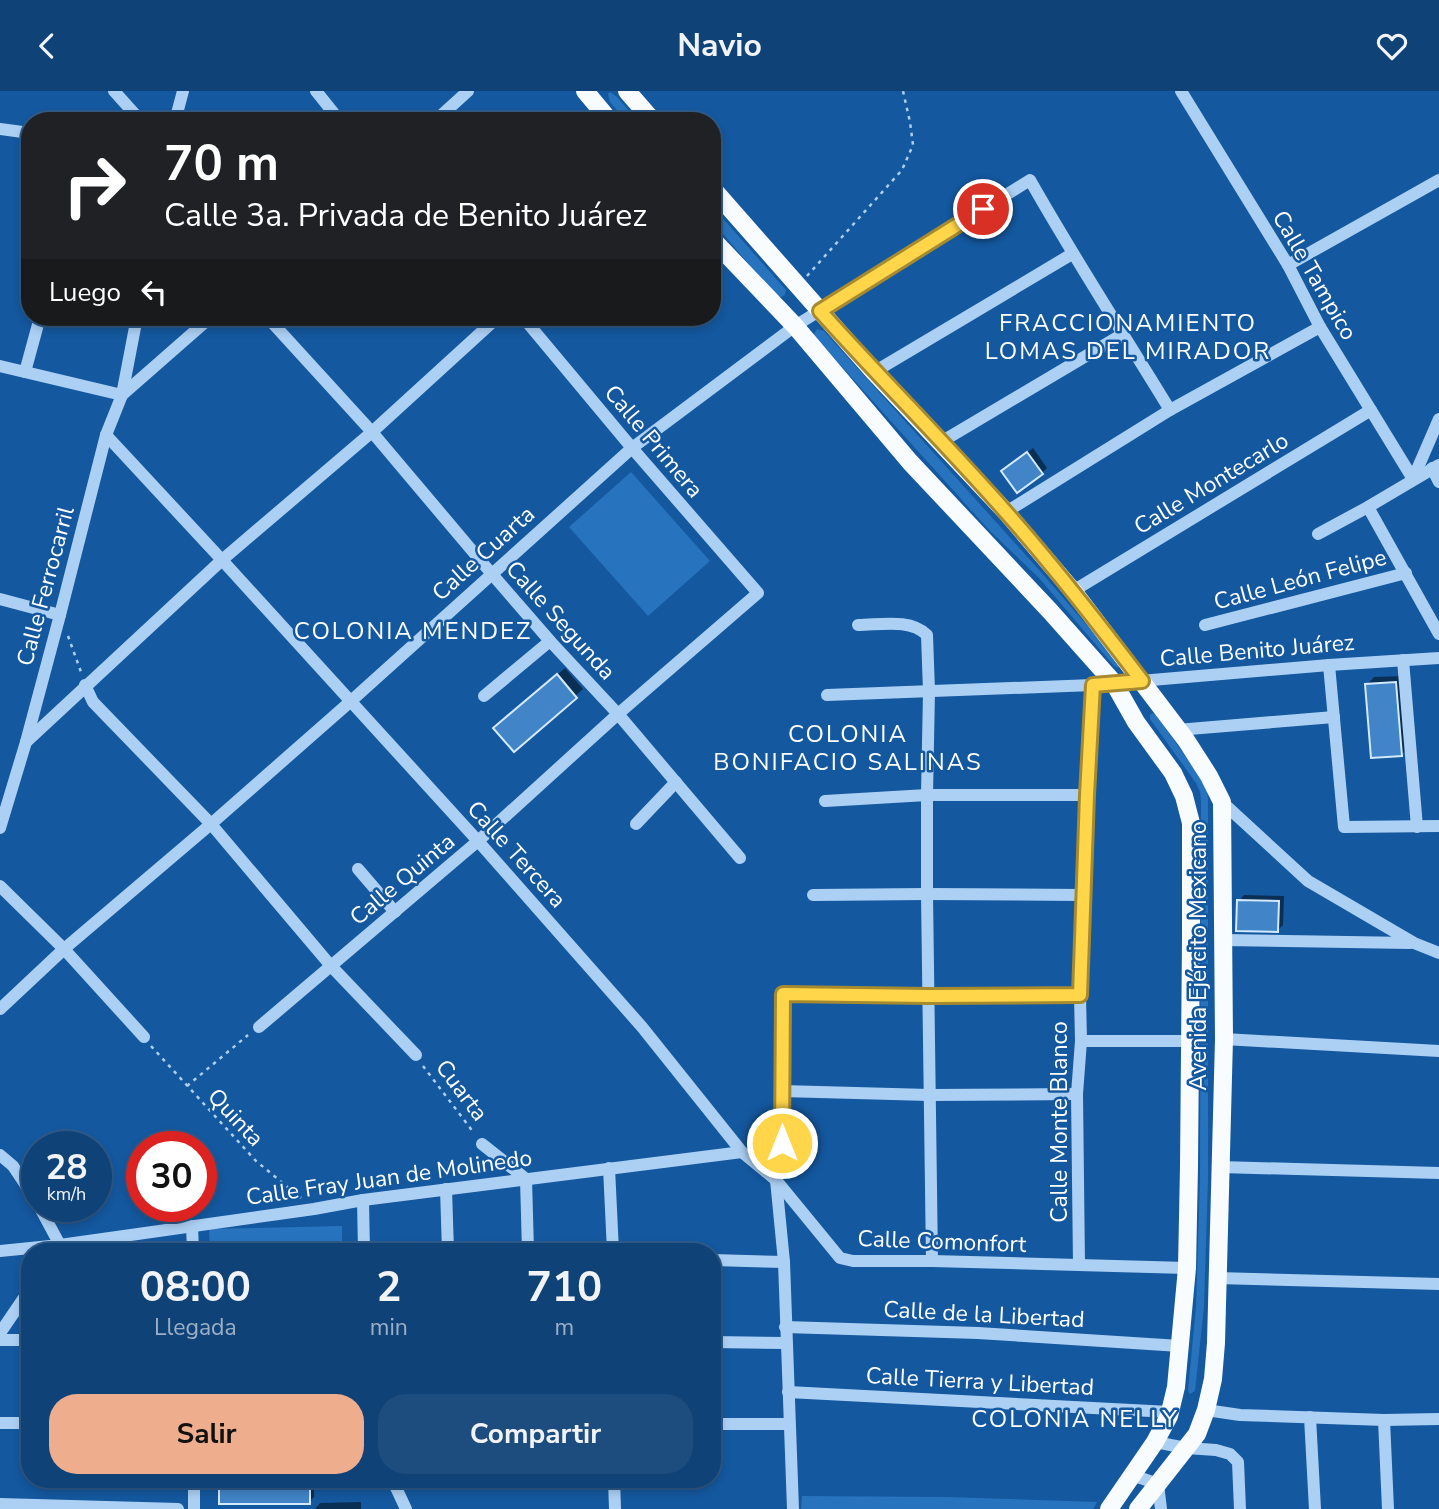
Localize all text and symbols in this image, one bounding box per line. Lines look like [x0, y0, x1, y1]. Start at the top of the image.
text: Navio [677, 24, 762, 67]
icon: back [28, 27, 66, 65]
icon: heart [1373, 27, 1411, 65]
text: 70 m [164, 130, 279, 197]
icon: right [49, 140, 140, 231]
pin [953, 179, 1013, 239]
icon: arrive [964, 190, 1002, 228]
text: Calle 3a. Privada de Benito Juárez [164, 194, 647, 237]
street label: Calle Tampico [1265, 205, 1364, 346]
icon: left [135, 273, 173, 311]
text: Luego [49, 275, 121, 310]
district label: FRACCIONAMIENTO LOMAS DEL MIRADOR [985, 307, 1271, 367]
street label: Calle Primera [597, 378, 710, 505]
street label: Calle Montecarlo [1128, 425, 1294, 542]
street label: Calle Cuarta [425, 499, 541, 608]
street label: Calle Ferrocarril [9, 503, 82, 669]
street label: Calle León Felipe [1210, 542, 1390, 617]
street label: Calle Segunda [499, 554, 622, 687]
district label: COLONIA MENDEZ [294, 615, 532, 647]
street label: Calle Benito Juárez [1158, 627, 1356, 674]
district label: COLONIA BONIFACIO SALINAS [713, 718, 983, 778]
street label: Calle Tercera [460, 794, 573, 915]
street label: Avenida Ejército Mexicano [1183, 821, 1214, 1091]
street label: Calle Quinta [343, 826, 461, 932]
street label: Calle Monte Blanco [1044, 1021, 1075, 1223]
street label: Cuarta [428, 1053, 495, 1127]
street label: Quinta [201, 1081, 271, 1153]
position arrow [745, 1106, 819, 1180]
speed limit sign: 30 [126, 1131, 217, 1222]
street label: Calle Fray Juan de Molinedo [244, 1142, 534, 1213]
text: 28 [45, 1144, 88, 1191]
text: km/h [47, 1182, 86, 1206]
street label: Calle Comonfort [857, 1223, 1028, 1260]
text: 08:00 [140, 1259, 251, 1316]
text: 2 [376, 1259, 401, 1316]
text: 710 [527, 1259, 602, 1316]
street label: Calle de la Libertad [883, 1294, 1085, 1335]
text: Llegada [154, 1312, 237, 1343]
text: min [370, 1312, 408, 1343]
text: m [555, 1312, 574, 1343]
street label: Calle Tierra y Libertad [865, 1360, 1095, 1403]
button: Salir [49, 1394, 364, 1474]
button: Compartir [378, 1394, 693, 1474]
district label: COLONIA NELLY [971, 1403, 1179, 1435]

